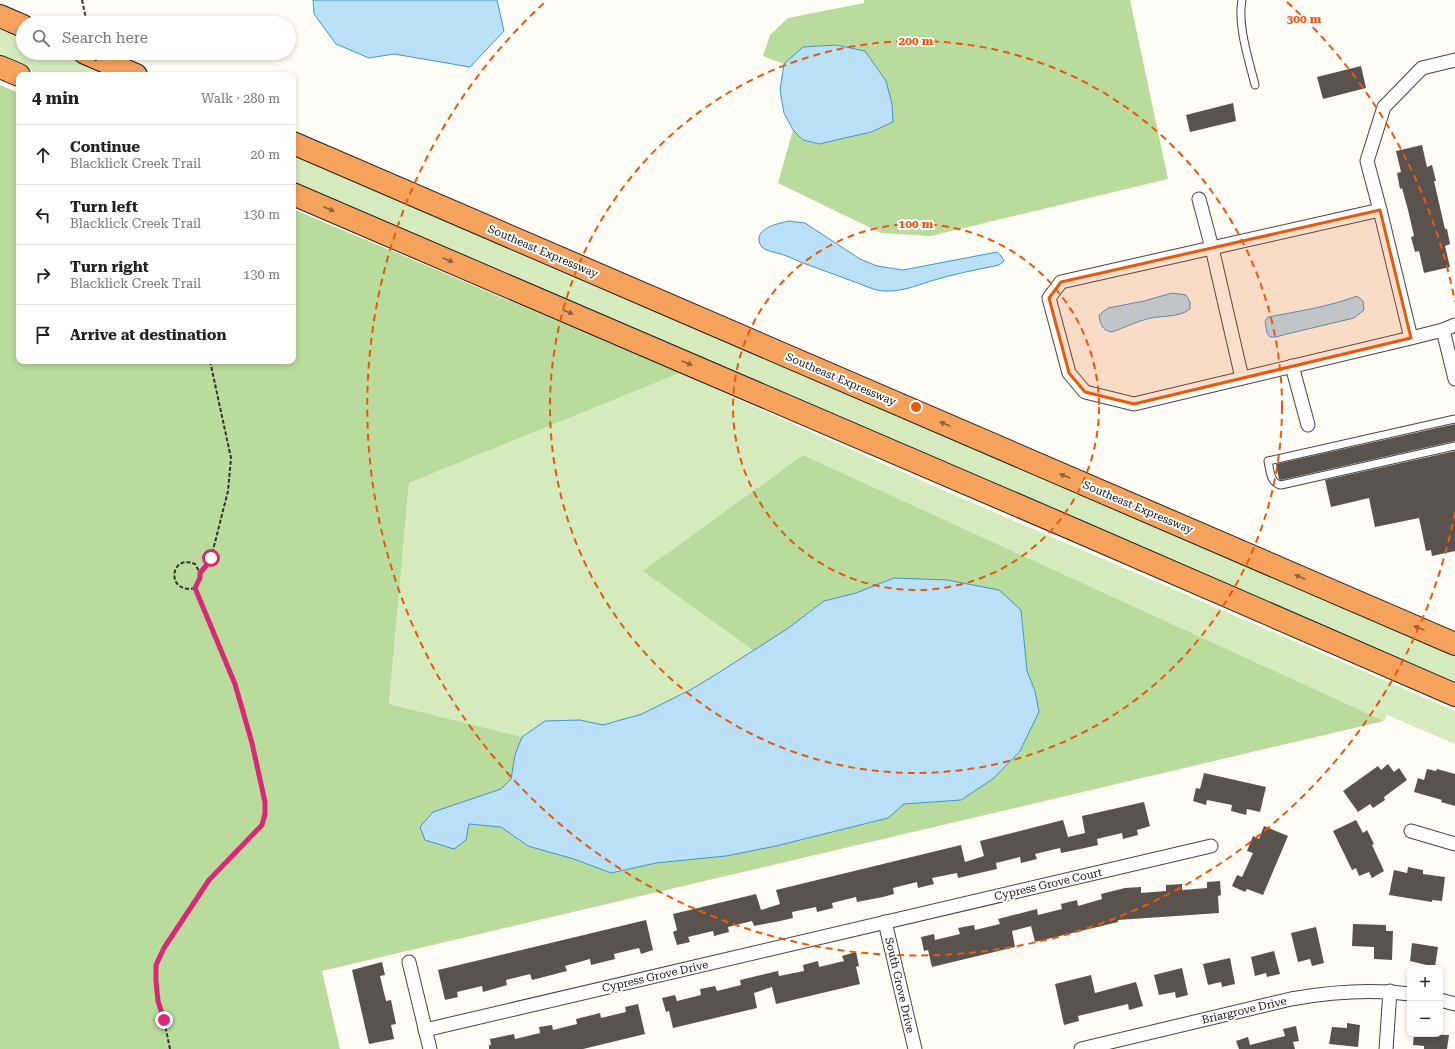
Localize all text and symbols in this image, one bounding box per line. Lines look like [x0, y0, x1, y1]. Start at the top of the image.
text: 300 m [1287, 12, 1322, 26]
search box [16, 16, 296, 60]
icon: search [30, 27, 52, 49]
text: Search here [62, 29, 148, 47]
text: 200 m [899, 34, 934, 48]
text: 4 min [32, 88, 79, 108]
text: Walk · 280 m [201, 91, 280, 106]
text: Continue [70, 138, 140, 156]
icon: ahead [32, 144, 54, 166]
text: 20 m [250, 147, 280, 162]
text: Blacklick Creek Trail [70, 156, 201, 171]
text: Turn left [70, 198, 138, 216]
icon: left [32, 204, 54, 226]
one-way arrow [323, 206, 334, 212]
text: 130 m [243, 207, 280, 222]
text: Blacklick Creek Trail [70, 216, 201, 231]
text: 100 m [899, 217, 934, 231]
street label: Southeast Expressway [486, 222, 600, 281]
text: Turn right [70, 258, 149, 276]
one-way arrow [443, 258, 455, 264]
icon: right [32, 264, 54, 286]
text: 130 m [243, 267, 280, 282]
text: Blacklick Creek Trail [70, 276, 201, 291]
one-way arrow [562, 309, 573, 315]
icon: arrive [32, 324, 54, 346]
text: Arrive at destination [70, 326, 226, 344]
street label: Southeast Expressway [784, 350, 898, 409]
one-way arrow [682, 360, 693, 366]
centre of rings [909, 400, 923, 414]
one-way arrow [939, 421, 951, 427]
one-way arrow [1059, 473, 1070, 479]
street label: Southeast Expressway [1081, 478, 1195, 537]
route start [202, 549, 220, 567]
one-way arrow [1294, 574, 1305, 580]
one-way arrow [1413, 625, 1425, 631]
street label: Cypress Grove Court [993, 866, 1103, 903]
street label: South Grove Drive [882, 936, 917, 1034]
street label: Cypress Grove Drive [601, 958, 710, 995]
map controls [1407, 965, 1443, 1037]
button: + [1407, 965, 1443, 1001]
street label: Briargrove Drive [1200, 994, 1288, 1027]
button: − [1407, 1001, 1443, 1037]
route end [155, 1011, 173, 1029]

